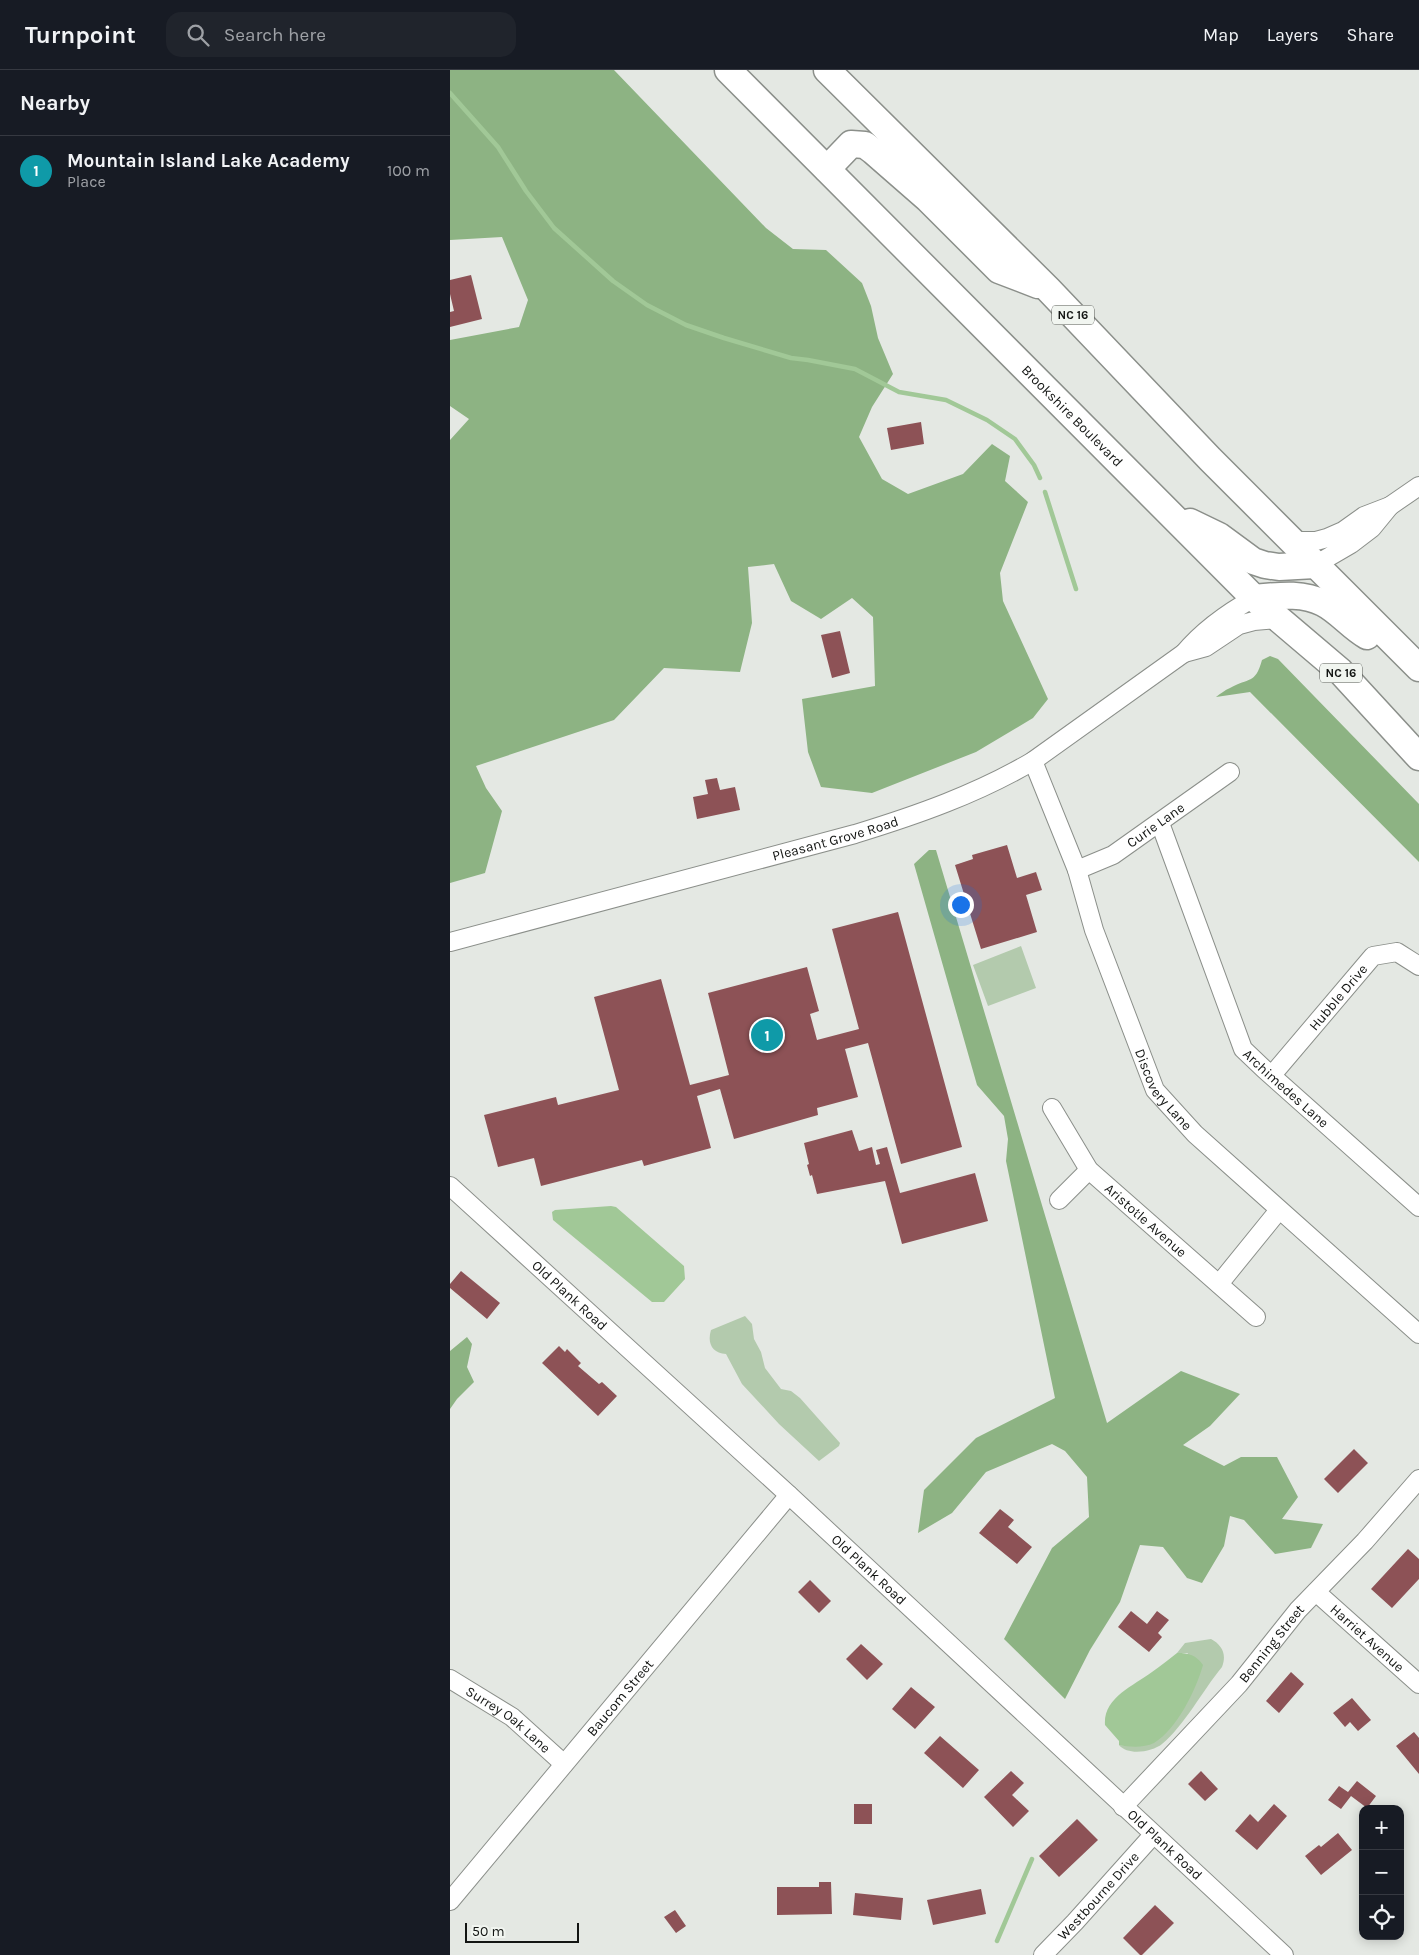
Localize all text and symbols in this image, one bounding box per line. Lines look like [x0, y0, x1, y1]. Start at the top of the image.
search box [166, 12, 516, 57]
text: Turnpoint [25, 21, 136, 49]
icon: search [184, 21, 212, 49]
text: Search here [224, 24, 326, 46]
text: Map [1203, 24, 1239, 46]
text: Layers [1267, 24, 1319, 46]
text: Share [1347, 24, 1394, 46]
text: Nearby [20, 91, 90, 115]
text: Mountain Island Lake Academy [67, 150, 350, 172]
text: 1 [33, 161, 39, 180]
text: 100 m [387, 161, 430, 180]
text: Place [67, 172, 106, 191]
road number: NC 16 [1052, 306, 1094, 324]
street label: Brookshire Boulevard [1018, 362, 1126, 470]
road number: NC 16 [1320, 664, 1362, 682]
street label: Curie Lane [1124, 799, 1188, 852]
street label: Pleasant Grove Road [771, 813, 901, 865]
your location [948, 892, 974, 918]
street label: Hubble Drive [1305, 961, 1371, 1034]
pin: 1 [751, 1016, 783, 1054]
street label: Discovery Lane [1131, 1046, 1195, 1134]
street label: Archimedes Lane [1239, 1046, 1332, 1132]
street label: Aristotle Avenue [1101, 1180, 1190, 1261]
street label: Old Plank Road [528, 1257, 611, 1334]
street label: Old Plank Road [828, 1531, 910, 1609]
street label: Benning Street [1235, 1601, 1308, 1686]
street label: Harriet Avenue [1327, 1601, 1408, 1676]
street label: Baucom Street [583, 1656, 657, 1740]
street label: Surrey Oak Lane [462, 1683, 554, 1757]
map controls [1359, 1805, 1404, 1940]
button: + [1359, 1805, 1404, 1850]
street label: Old Plank Road [1124, 1806, 1206, 1884]
street label: Westbourne Drive [1054, 1848, 1143, 1944]
button: − [1359, 1850, 1404, 1895]
button: locate [1359, 1895, 1404, 1940]
scale bar [465, 1920, 579, 1943]
text: 50 m [472, 1923, 505, 1940]

